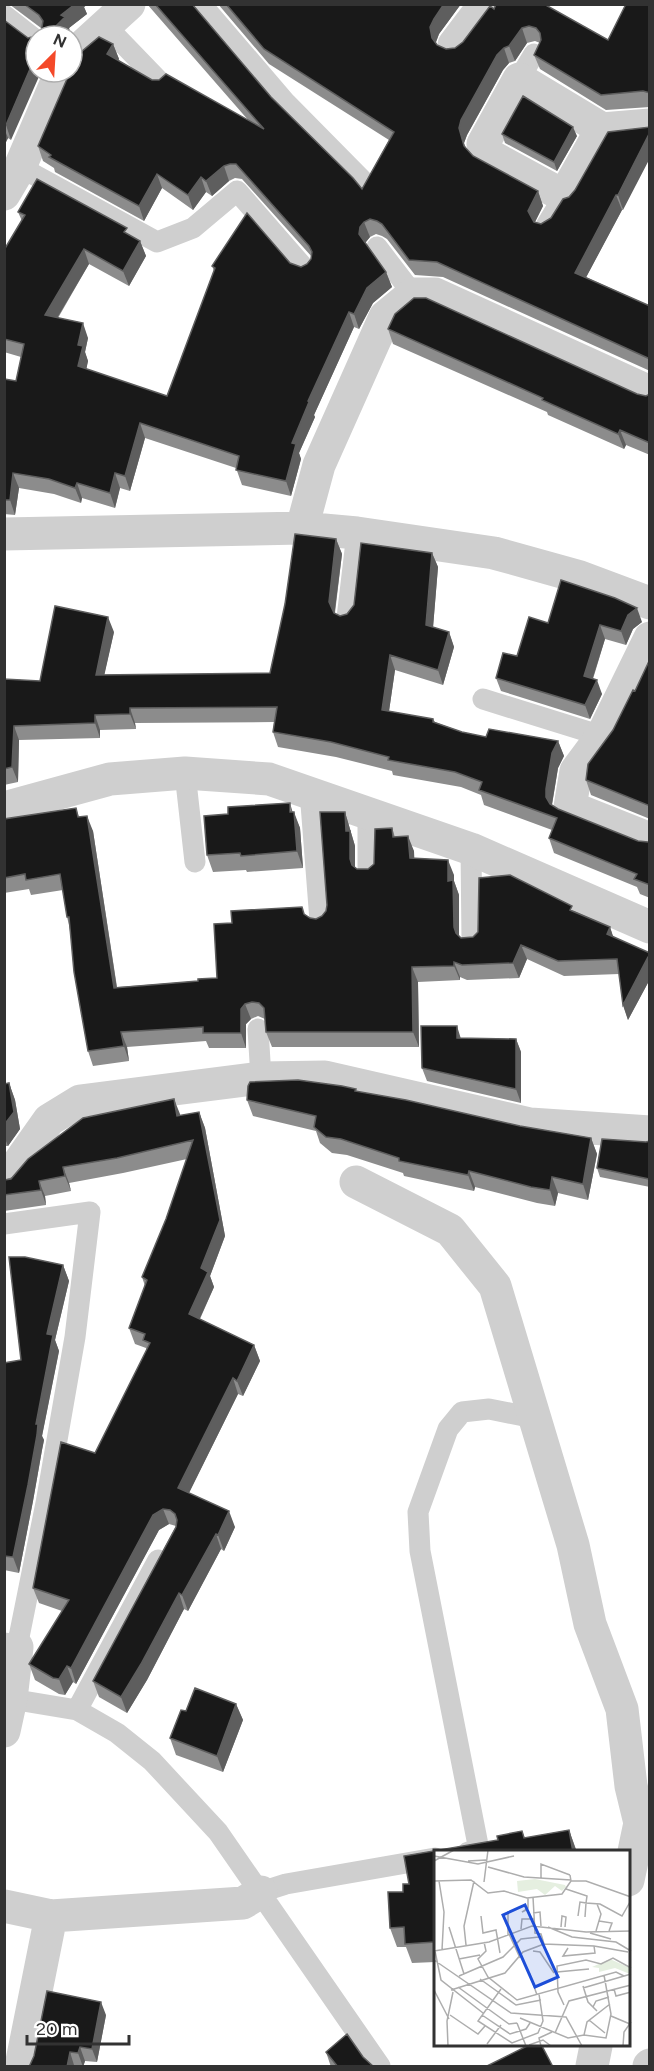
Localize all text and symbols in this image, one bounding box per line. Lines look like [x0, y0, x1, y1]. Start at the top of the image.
north arrow [24, 24, 84, 84]
text: N [50, 30, 69, 52]
inset map [434, 1850, 630, 2047]
scale bar [27, 2008, 129, 2046]
text: 20 m [36, 2018, 77, 2040]

